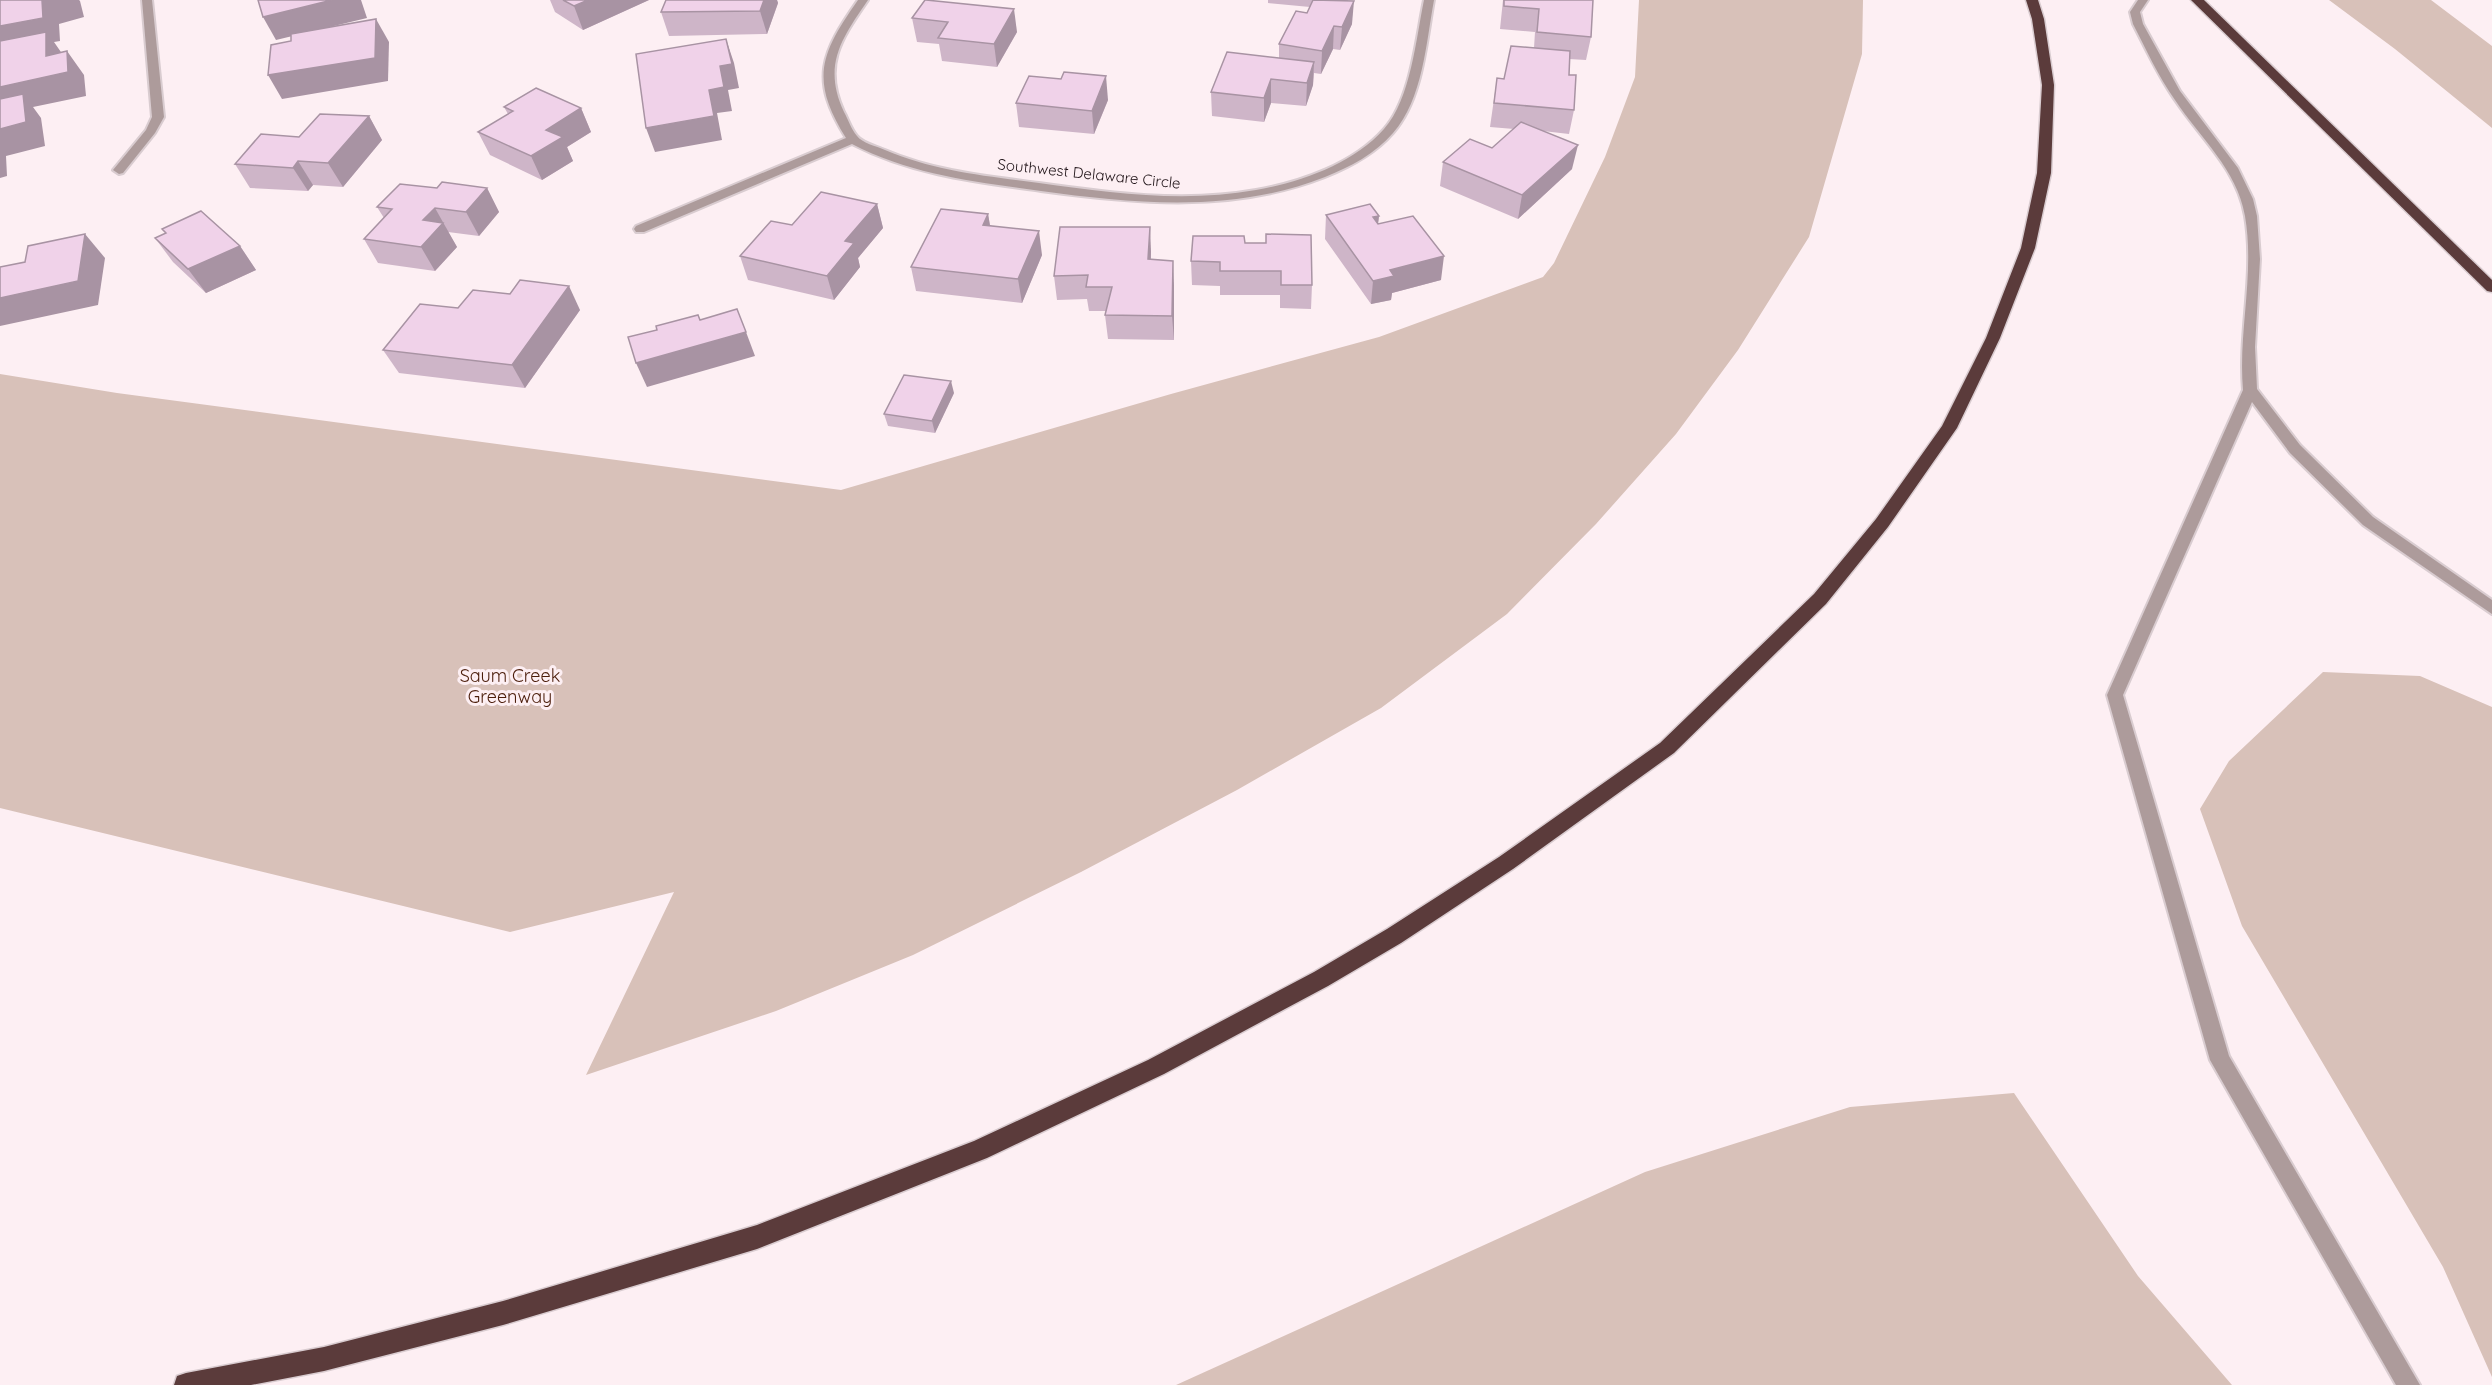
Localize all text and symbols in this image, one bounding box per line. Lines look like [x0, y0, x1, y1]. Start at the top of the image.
street label: Southwest Delaware Circle [997, 154, 1181, 193]
park label: Saum Creek Greenway [460, 664, 560, 708]

